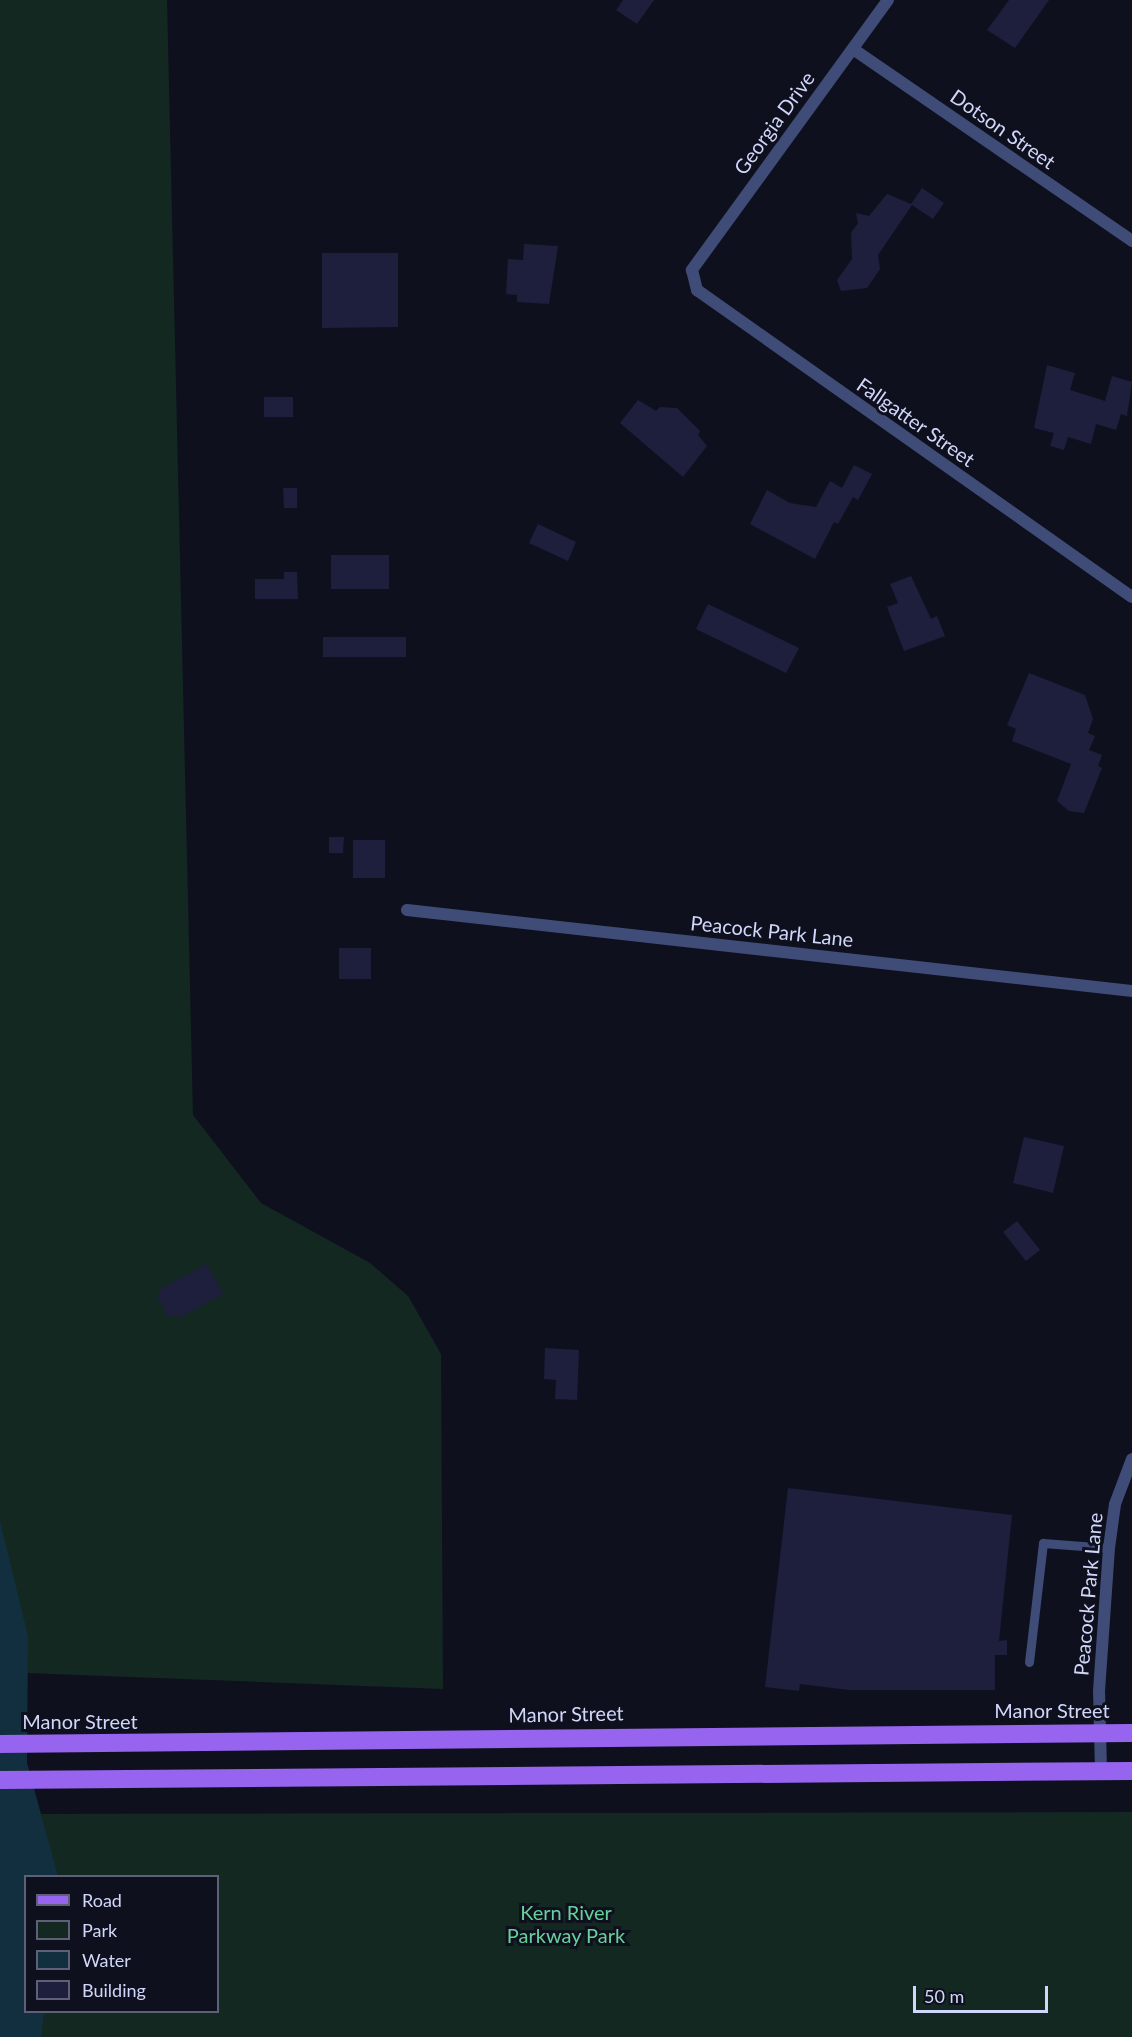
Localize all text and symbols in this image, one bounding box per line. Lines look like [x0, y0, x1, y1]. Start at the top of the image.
street label: Georgia Drive [729, 67, 819, 179]
street label: Dotson Street [946, 84, 1060, 174]
street label: Fallgatter Street [852, 372, 980, 472]
street label: Peacock Park Lane [689, 911, 855, 951]
street label: Peacock Park Lane [1069, 1511, 1107, 1677]
street label: Manor Street [994, 1698, 1110, 1722]
street label: Manor Street [508, 1701, 624, 1727]
street label: Manor Street [22, 1709, 138, 1733]
legend [24, 1875, 219, 2013]
text: Road [82, 1889, 122, 1911]
park label: Kern River Parkway Park [507, 1901, 625, 1948]
text: Park [82, 1919, 117, 1941]
text: Water [82, 1949, 131, 1971]
scale bar [916, 1974, 1051, 2012]
text: Building [82, 1979, 146, 2001]
text: 50 m [924, 1985, 964, 2007]

